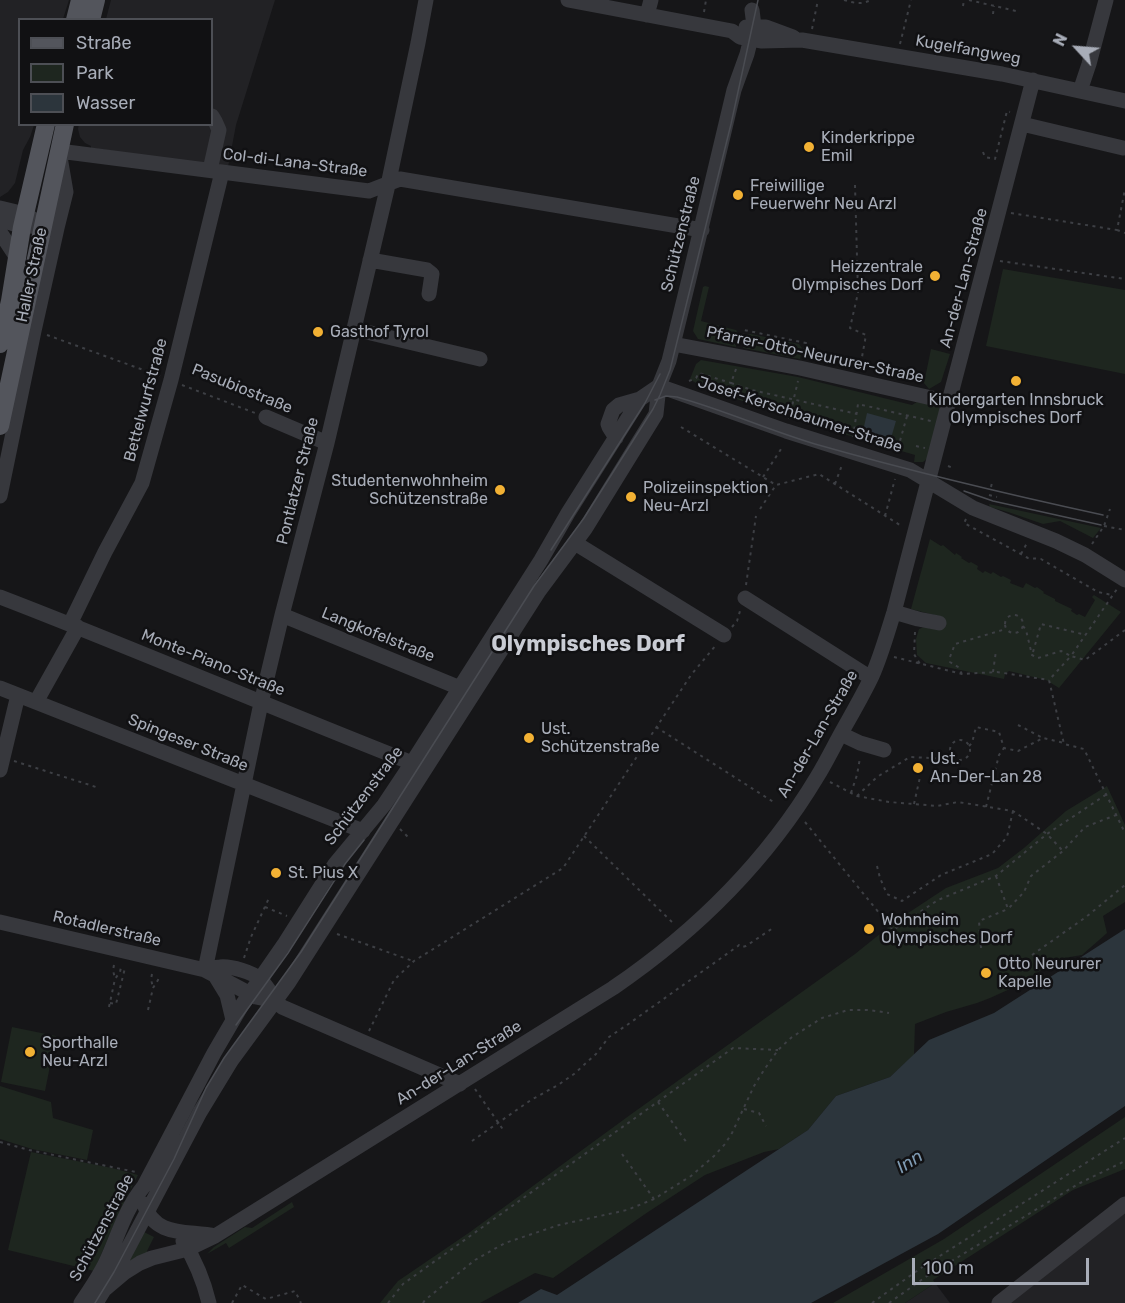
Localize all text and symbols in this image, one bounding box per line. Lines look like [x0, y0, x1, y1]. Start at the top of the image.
legend [18, 18, 213, 126]
north arrow [1047, 18, 1107, 78]
street label: Kugelfangweg [914, 31, 1022, 69]
text: N [1049, 31, 1071, 49]
text: Straße [76, 32, 132, 54]
text: Park [76, 62, 113, 84]
text: Wasser [76, 92, 135, 114]
place label: Kinderkrippe Emil [821, 128, 915, 166]
marker: Kinderkrippe Emil [802, 140, 816, 154]
street label: Col-di-Lana-Straße [222, 145, 368, 181]
street label: Schützenstraße [657, 174, 705, 294]
place label: Freiwillige Feuerwehr Neu Arzl [750, 176, 897, 214]
marker: Freiwillige Feuerwehr Neu Arzl [731, 188, 745, 202]
street label: An-der-Lan-Straße [936, 206, 992, 350]
street label: Haller Straße [13, 226, 51, 324]
place label: Heizzentrale Olympisches Dorf [792, 257, 923, 295]
marker: Heizzentrale Olympisches Dorf [928, 269, 942, 283]
place label: Gasthof Tyrol [330, 322, 429, 342]
street label: Pfarrer-Otto-Neururer-Straße [704, 323, 926, 387]
marker: Gasthof Tyrol [311, 325, 325, 339]
street label: Bettelwurfstraße [120, 336, 172, 464]
street label: Pasubiostraße [189, 360, 295, 418]
street label: Josef-Kerschbaumer-Straße [695, 373, 905, 457]
marker: Kindergarten Innsbruck Olympisches Dorf [1009, 374, 1023, 388]
place label: Kindergarten Innsbruck Olympisches Dorf [928, 390, 1104, 428]
street label: Pontlatzer Straße [273, 415, 323, 547]
place label: Studentenwohnheim Schützenstraße [331, 471, 488, 509]
place label: Polizeiinspektion Neu-Arzl [643, 478, 768, 516]
marker: Studentenwohnheim Schützenstraße [493, 483, 507, 497]
marker: Polizeiinspektion Neu-Arzl [624, 490, 638, 504]
street label: Langkofelstraße [319, 604, 437, 666]
street label: Monte-Piano-Straße [138, 625, 288, 701]
district label: Olympisches Dorf [491, 632, 685, 658]
street label: An-der-Lan-Straße [774, 667, 862, 801]
street label: Spingeser Straße [125, 710, 251, 776]
place label: Ust. Schützenstraße [541, 719, 660, 757]
marker: Ust. Schützenstraße [522, 731, 536, 745]
street label: Schützenstraße [321, 743, 407, 849]
place label: Ust. An-Der-Lan 28 [930, 749, 1042, 787]
marker: Ust. An-Der-Lan 28 [911, 761, 925, 775]
place label: St. Pius X [288, 863, 358, 883]
marker: St. Pius X [269, 866, 283, 880]
street label: Rotadlerstraße [51, 907, 163, 951]
place label: Wohnheim Olympisches Dorf [881, 910, 1012, 948]
marker: Wohnheim Olympisches Dorf [862, 922, 876, 936]
place label: Otto Neururer Kapelle [998, 954, 1101, 992]
marker: Otto Neururer Kapelle [979, 966, 993, 980]
street label: An-der-Lan-Straße [393, 1017, 525, 1109]
place label: Sporthalle Neu-Arzl [42, 1033, 118, 1071]
marker: Sporthalle Neu-Arzl [23, 1045, 37, 1059]
water label: Inn [893, 1146, 927, 1178]
street label: Schützenstraße [66, 1171, 138, 1285]
scale bar [915, 1246, 1092, 1284]
text: 100 m [923, 1257, 974, 1279]

